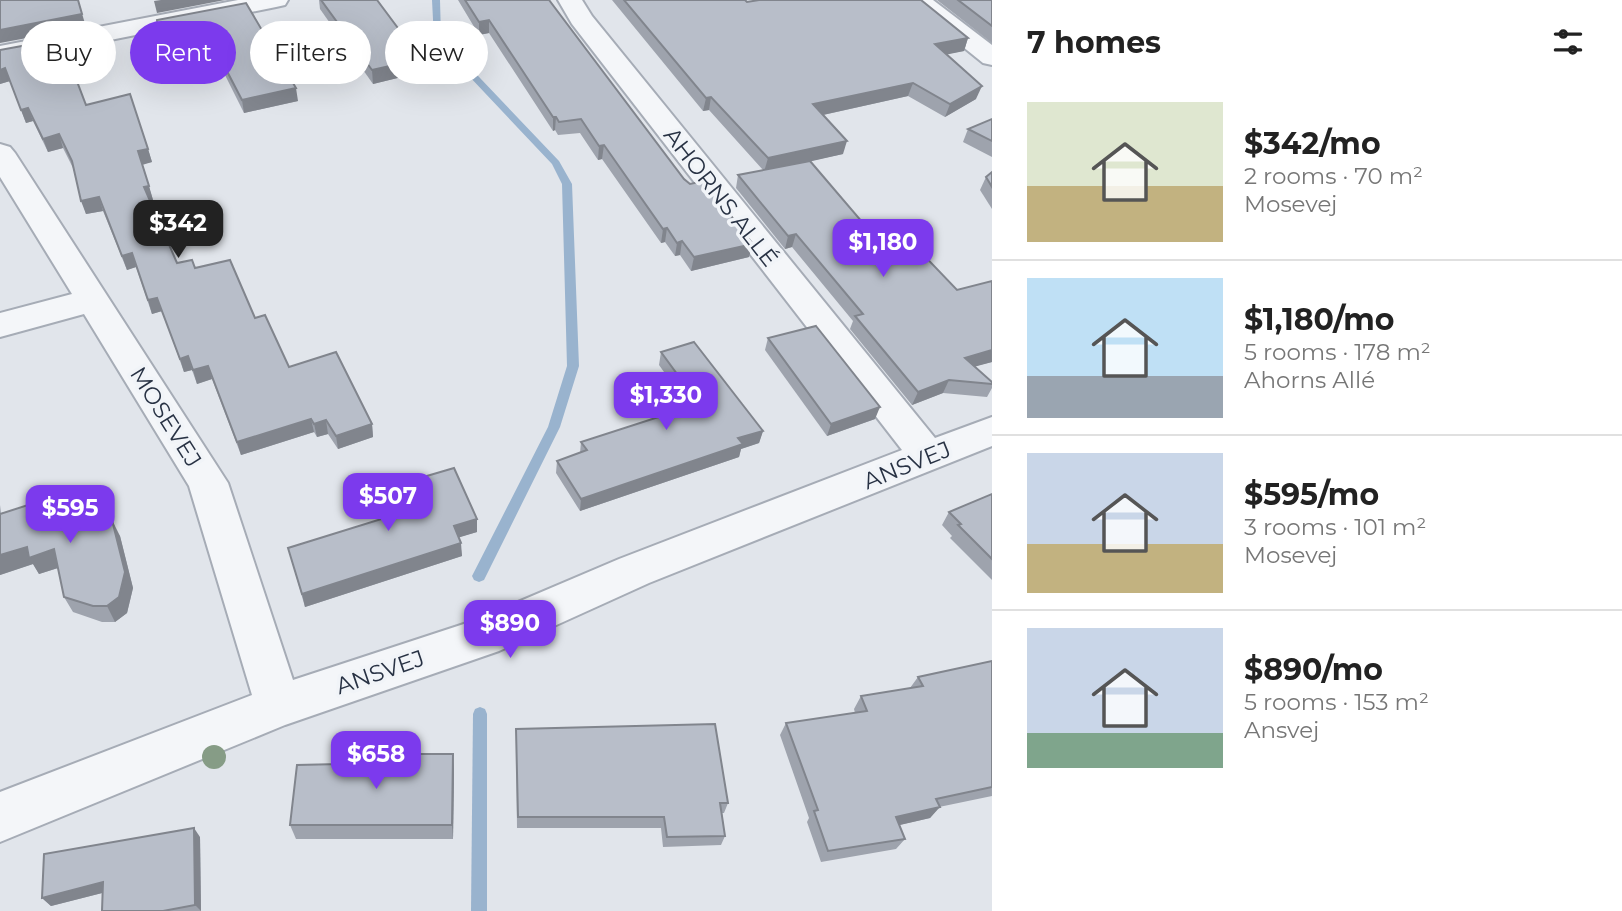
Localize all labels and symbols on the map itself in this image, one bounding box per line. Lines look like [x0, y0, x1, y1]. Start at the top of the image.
street label: AHORNS ALLÉ [658, 122, 784, 272]
pin: $342 [137, 201, 219, 260]
pin: $1,180 [826, 219, 940, 279]
street label: MOSEVEJ [124, 362, 208, 472]
pin: $1,330 [609, 372, 723, 432]
street label: ANSVEJ [859, 435, 955, 495]
pin: $507 [347, 474, 429, 533]
pin: $595 [29, 486, 111, 545]
pin: $890 [469, 600, 551, 660]
street label: ANSVEJ [332, 644, 428, 700]
pin: $658 [335, 732, 417, 791]

